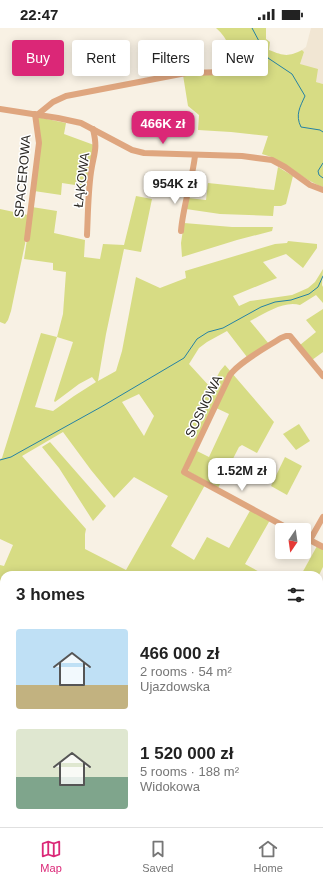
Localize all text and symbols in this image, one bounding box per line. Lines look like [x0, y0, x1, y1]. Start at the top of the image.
text: 22:47 [20, 6, 58, 23]
chip: Buy [12, 40, 64, 76]
chip: Rent [72, 40, 130, 76]
chip: Filters [138, 40, 204, 76]
chip: New [212, 40, 268, 76]
pin: 466K zł [126, 111, 200, 145]
text: 466K zł [141, 116, 185, 131]
street label: SPACEROWA [11, 134, 34, 218]
street label: ŁĄKOWA [71, 151, 92, 208]
pin: 954K zł [138, 171, 212, 205]
text: 954K zł [153, 176, 197, 191]
street label: SOSNOWA [182, 372, 225, 440]
pin: 1.52M zł [201, 458, 283, 492]
text: 1.52M zł [217, 463, 267, 478]
north arrow [275, 523, 311, 559]
map controls [275, 523, 311, 559]
icon: filters [285, 584, 307, 606]
text: 3 homes [16, 585, 85, 604]
text: 466 000 zł [140, 644, 219, 663]
icon: home [48, 645, 96, 693]
text: 2 rooms · 54 m² [140, 664, 232, 679]
text: Ujazdowska [140, 679, 210, 694]
text: 1 520 000 zł [140, 744, 234, 763]
icon: home [48, 745, 96, 793]
text: 5 rooms · 188 m² [140, 764, 239, 779]
text: Widokowa [140, 779, 200, 794]
tab: Map [40, 838, 62, 874]
tab: Saved [142, 838, 173, 874]
tab: Home [254, 838, 283, 874]

